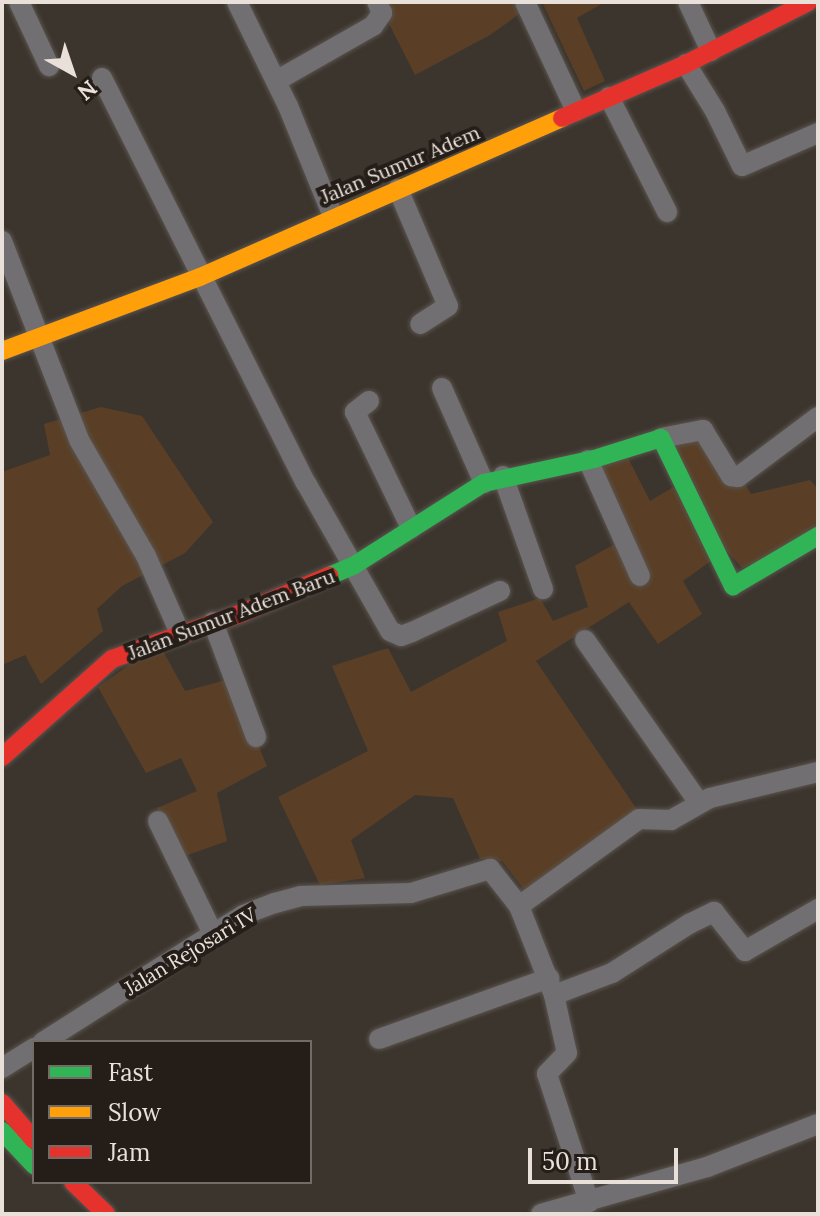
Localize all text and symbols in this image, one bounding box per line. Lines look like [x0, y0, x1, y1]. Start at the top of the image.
north arrow [32, 32, 112, 112]
text: N [72, 74, 103, 107]
street label: Jalan Sumur Adem [317, 120, 483, 208]
street label: Jalan Sumur Adem Baru [124, 563, 338, 665]
street label: Jalan Rejosari IV [120, 902, 260, 1000]
legend [32, 1040, 312, 1184]
text: Fast [108, 1057, 153, 1088]
text: Slow [108, 1097, 161, 1128]
scale bar [532, 1132, 682, 1182]
text: Jam [108, 1137, 150, 1168]
text: 50 m [542, 1146, 598, 1177]

